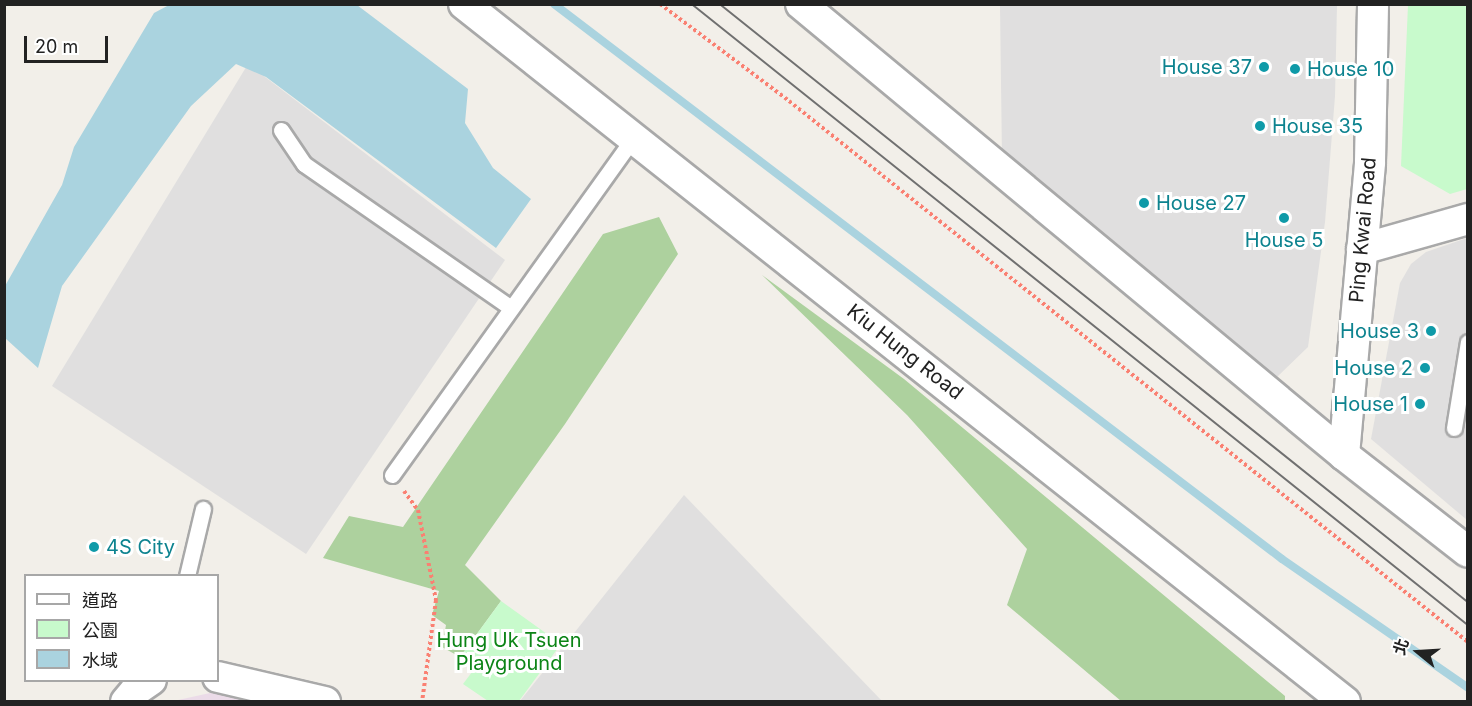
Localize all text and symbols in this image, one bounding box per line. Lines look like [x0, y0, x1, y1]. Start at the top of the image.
scale bar [27, 24, 111, 62]
text: 20 m [35, 36, 78, 57]
place label: House 37 [1162, 55, 1252, 79]
place label: House 10 [1307, 57, 1394, 81]
marker: House 37 [1257, 60, 1271, 74]
marker: House 10 [1288, 62, 1302, 76]
place label: House 35 [1272, 114, 1363, 138]
marker: House 35 [1253, 119, 1267, 133]
street label: Ping Kwai Road [1345, 156, 1381, 304]
place label: House 27 [1156, 191, 1246, 215]
marker: House 27 [1137, 196, 1151, 210]
marker: House 5 [1277, 211, 1291, 225]
place label: House 5 [1245, 228, 1323, 252]
street label: Kiu Hung Road [842, 299, 968, 405]
place label: House 3 [1340, 319, 1419, 343]
marker: House 3 [1424, 324, 1438, 338]
place label: House 2 [1334, 356, 1413, 380]
marker: House 2 [1418, 361, 1432, 375]
place label: House 1 [1333, 392, 1408, 416]
marker: House 1 [1413, 397, 1427, 411]
place label: 4S City [106, 535, 175, 559]
marker: 4S City [87, 540, 101, 554]
legend [24, 574, 219, 682]
text: 道路 [82, 590, 118, 611]
text: 公園 [82, 620, 118, 641]
north arrow [1388, 622, 1448, 682]
park label: Hung Uk Tsuen Playground [436, 629, 582, 676]
text: 北 [1389, 636, 1413, 657]
text: 水域 [82, 650, 118, 671]

